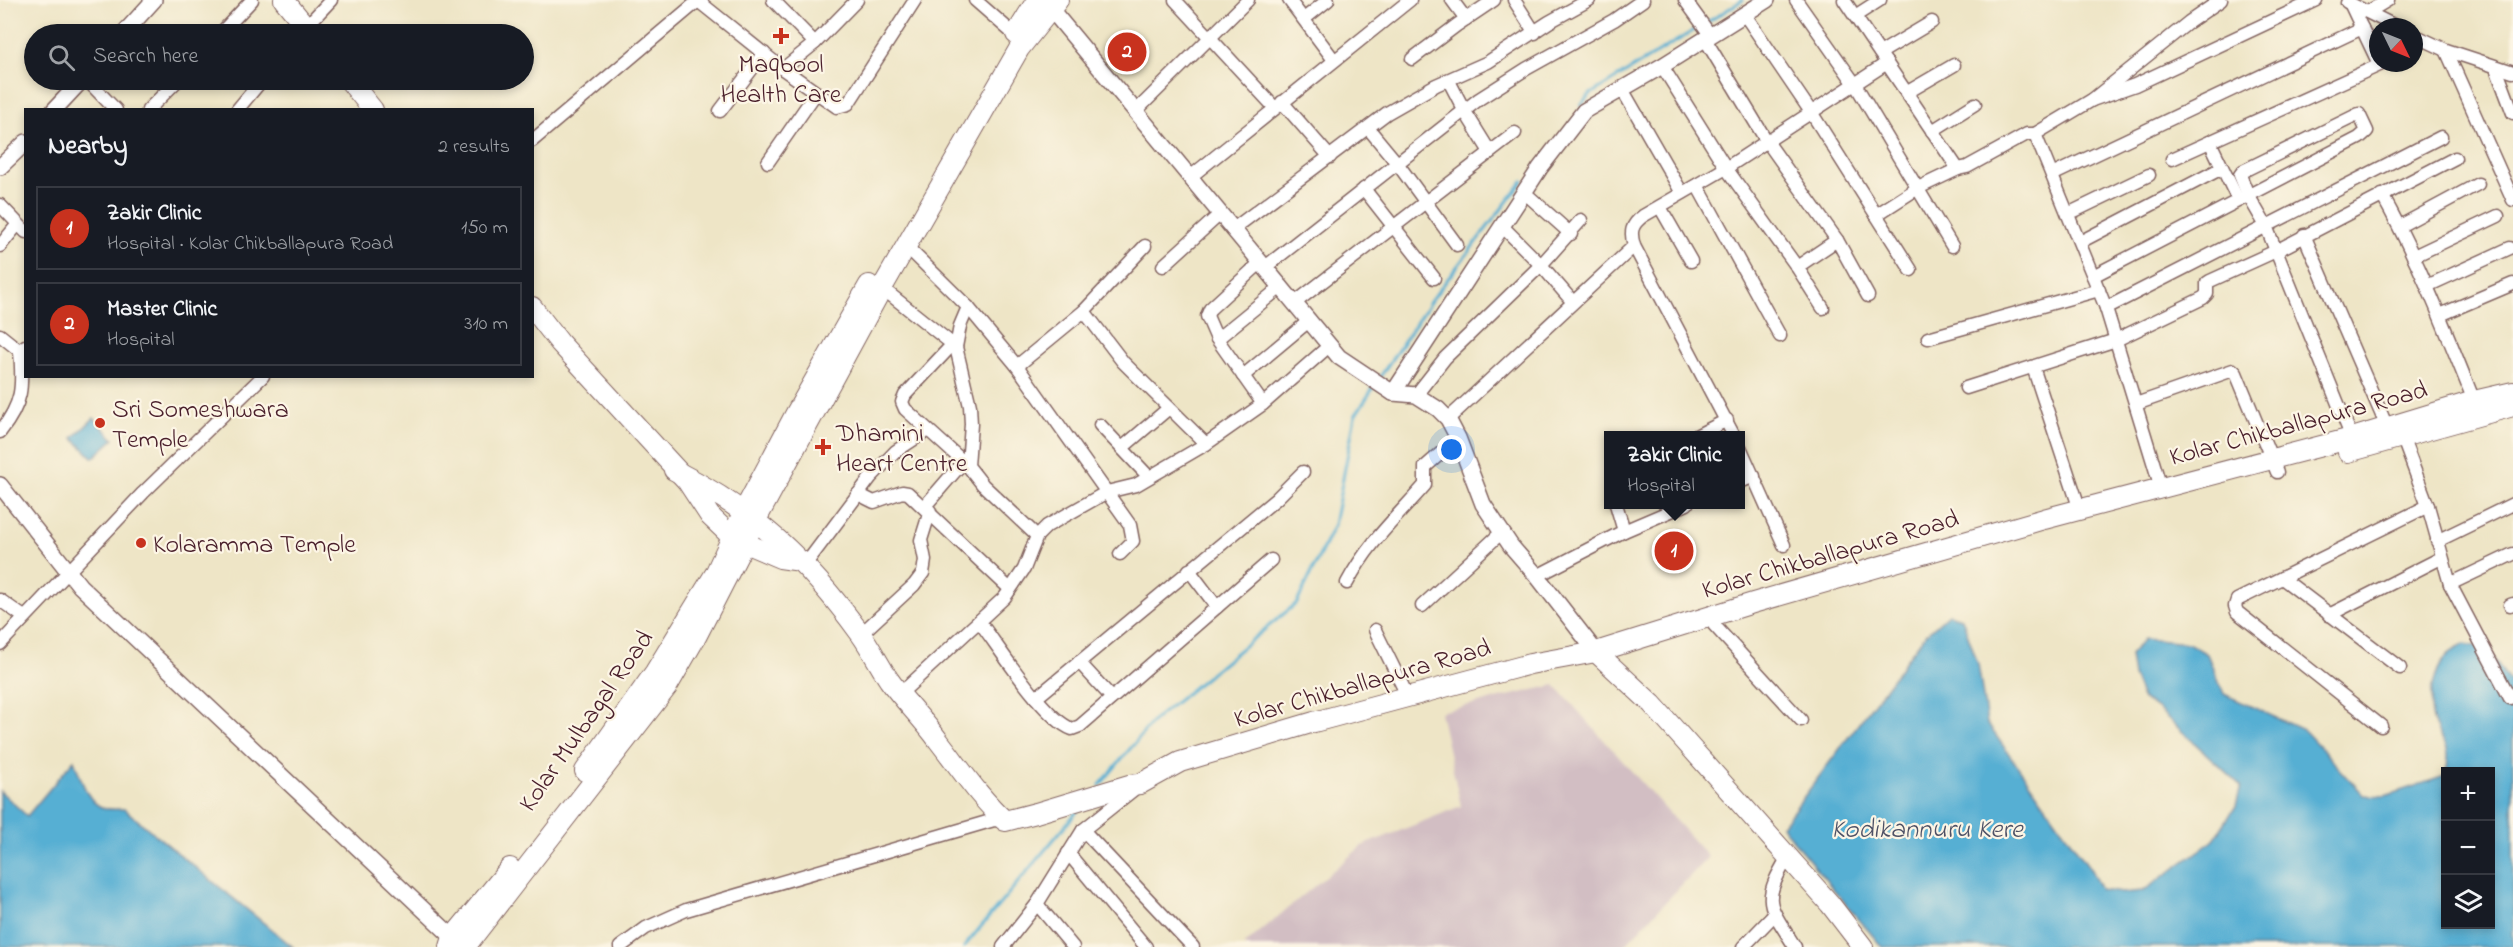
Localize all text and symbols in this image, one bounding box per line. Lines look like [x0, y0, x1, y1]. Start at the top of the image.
north arrow [2369, 18, 2423, 72]
search box [24, 24, 534, 90]
marker: Maqbool Health Care [772, 27, 790, 45]
pin: 2 [1108, 29, 1146, 74]
icon: search [45, 41, 78, 74]
text: Search here [93, 41, 198, 73]
place label: Maqbool Health Care [721, 47, 842, 115]
text: Nearby [48, 128, 127, 166]
text: 2 results [438, 133, 510, 162]
text: Zakir Clinic [107, 198, 202, 230]
text: 1 [66, 214, 73, 243]
text: 150 m [461, 214, 508, 243]
text: Hospital · Kolar Chikballapura Road [107, 230, 393, 259]
text: Master Clinic [107, 294, 217, 326]
text: 2 [65, 310, 74, 339]
text: 310 m [464, 310, 508, 339]
text: Hospital [107, 326, 175, 355]
street label: Kolar Chikballapura Road [2166, 372, 2432, 478]
place label: Sri Someshwara Temple [112, 392, 289, 460]
marker: Sri Someshwara Temple [93, 416, 107, 430]
place label: Dhamini Heart Centre [835, 416, 968, 484]
popup [1604, 431, 1745, 509]
your location [1437, 435, 1466, 464]
marker: Dhamini Heart Centre [814, 438, 832, 456]
text: Zakir Clinic [1627, 440, 1722, 472]
text: Hospital [1627, 472, 1695, 501]
street label: Kolar Chikballapura Road [1698, 501, 1964, 611]
place label: Kolaramma Temple [153, 527, 356, 565]
pin: 1 [1654, 528, 1694, 574]
marker: Kolaramma Temple [134, 536, 148, 550]
street label: Kolar Mulbagal Road [510, 623, 665, 820]
street label: Kolar Chikballapura Road [1230, 630, 1496, 740]
map controls [2441, 767, 2495, 929]
button: + [2441, 767, 2495, 821]
water label: Kodikannuru Kere [1831, 811, 2025, 850]
button: − [2441, 821, 2495, 875]
button: layers [2441, 875, 2495, 929]

